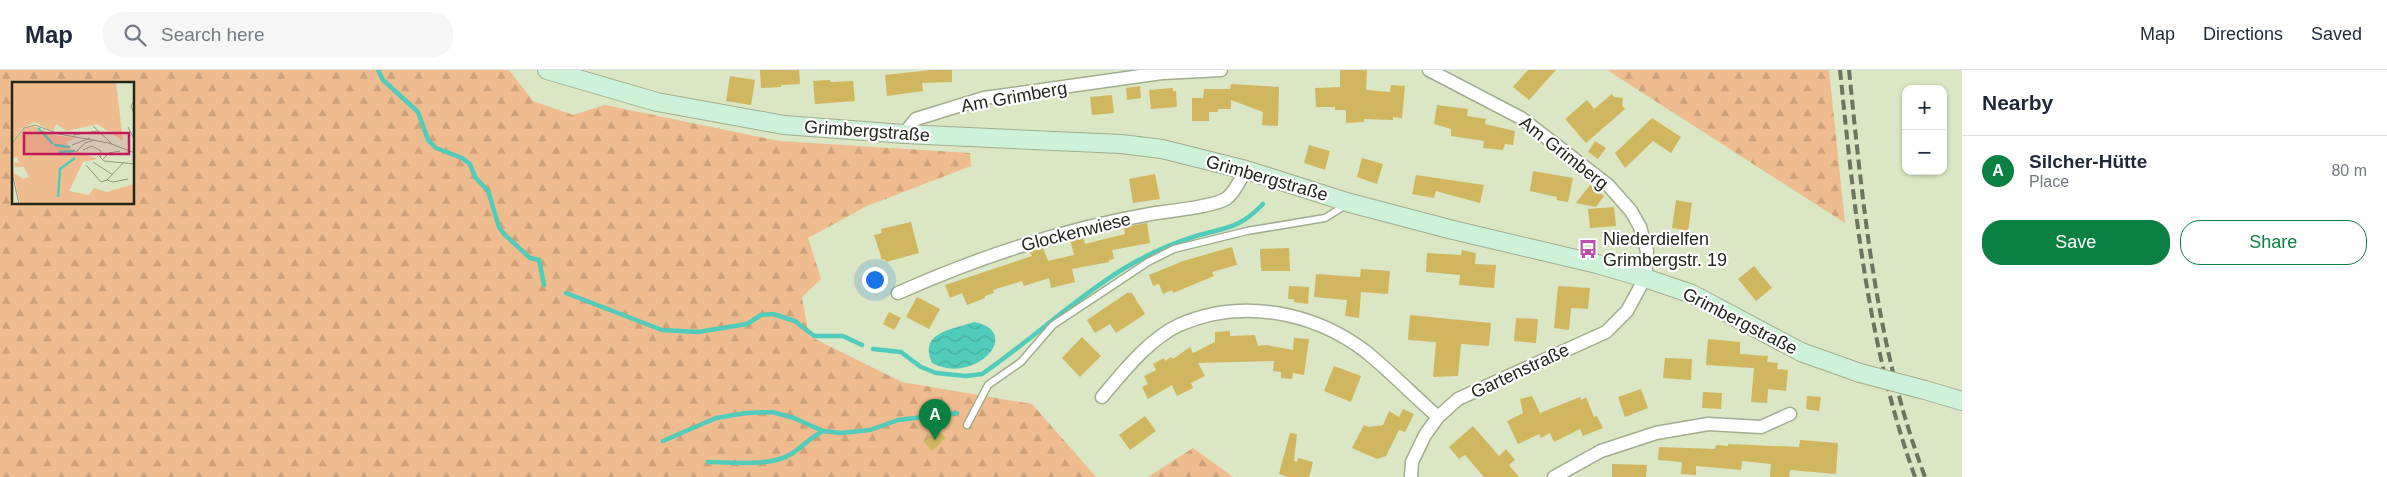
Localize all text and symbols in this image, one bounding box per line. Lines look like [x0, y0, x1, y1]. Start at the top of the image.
search box [103, 12, 453, 57]
text: Map [25, 21, 73, 48]
icon: search [121, 21, 149, 49]
text: Search here [161, 24, 265, 45]
text: Map [2140, 24, 2175, 44]
text: Directions [2203, 24, 2283, 44]
text: Saved [2311, 24, 2362, 44]
street label: Am Grimberg [960, 78, 1068, 116]
inset map [12, 82, 135, 205]
map controls [1902, 85, 1947, 175]
button: + [1902, 85, 1947, 130]
text: Nearby [1982, 91, 2053, 114]
street label: Am Grimberg [1516, 112, 1612, 194]
street label: Grimbergstraße [803, 117, 931, 145]
button: − [1902, 130, 1947, 175]
street label: Grimbergstraße [1204, 151, 1330, 205]
text: Silcher-Hütte [2029, 151, 2147, 172]
text: A [1992, 162, 2004, 179]
text: 80 m [2331, 162, 2367, 179]
text: Place [2029, 173, 2069, 190]
street label: Glockenwiese [1019, 209, 1133, 255]
button: Save [1982, 220, 2170, 265]
button: Share [2180, 220, 2367, 265]
place label: Niederdielfen Grimbergstr. 19 [1603, 229, 1727, 270]
bus stop icon: Niederdielfen Grimbergstr. 19 [1577, 238, 1599, 260]
your location [862, 267, 888, 293]
street label: Grimbergstraße [1679, 283, 1801, 359]
street label: Gartenstraße [1468, 340, 1572, 402]
pin: A [919, 399, 951, 440]

